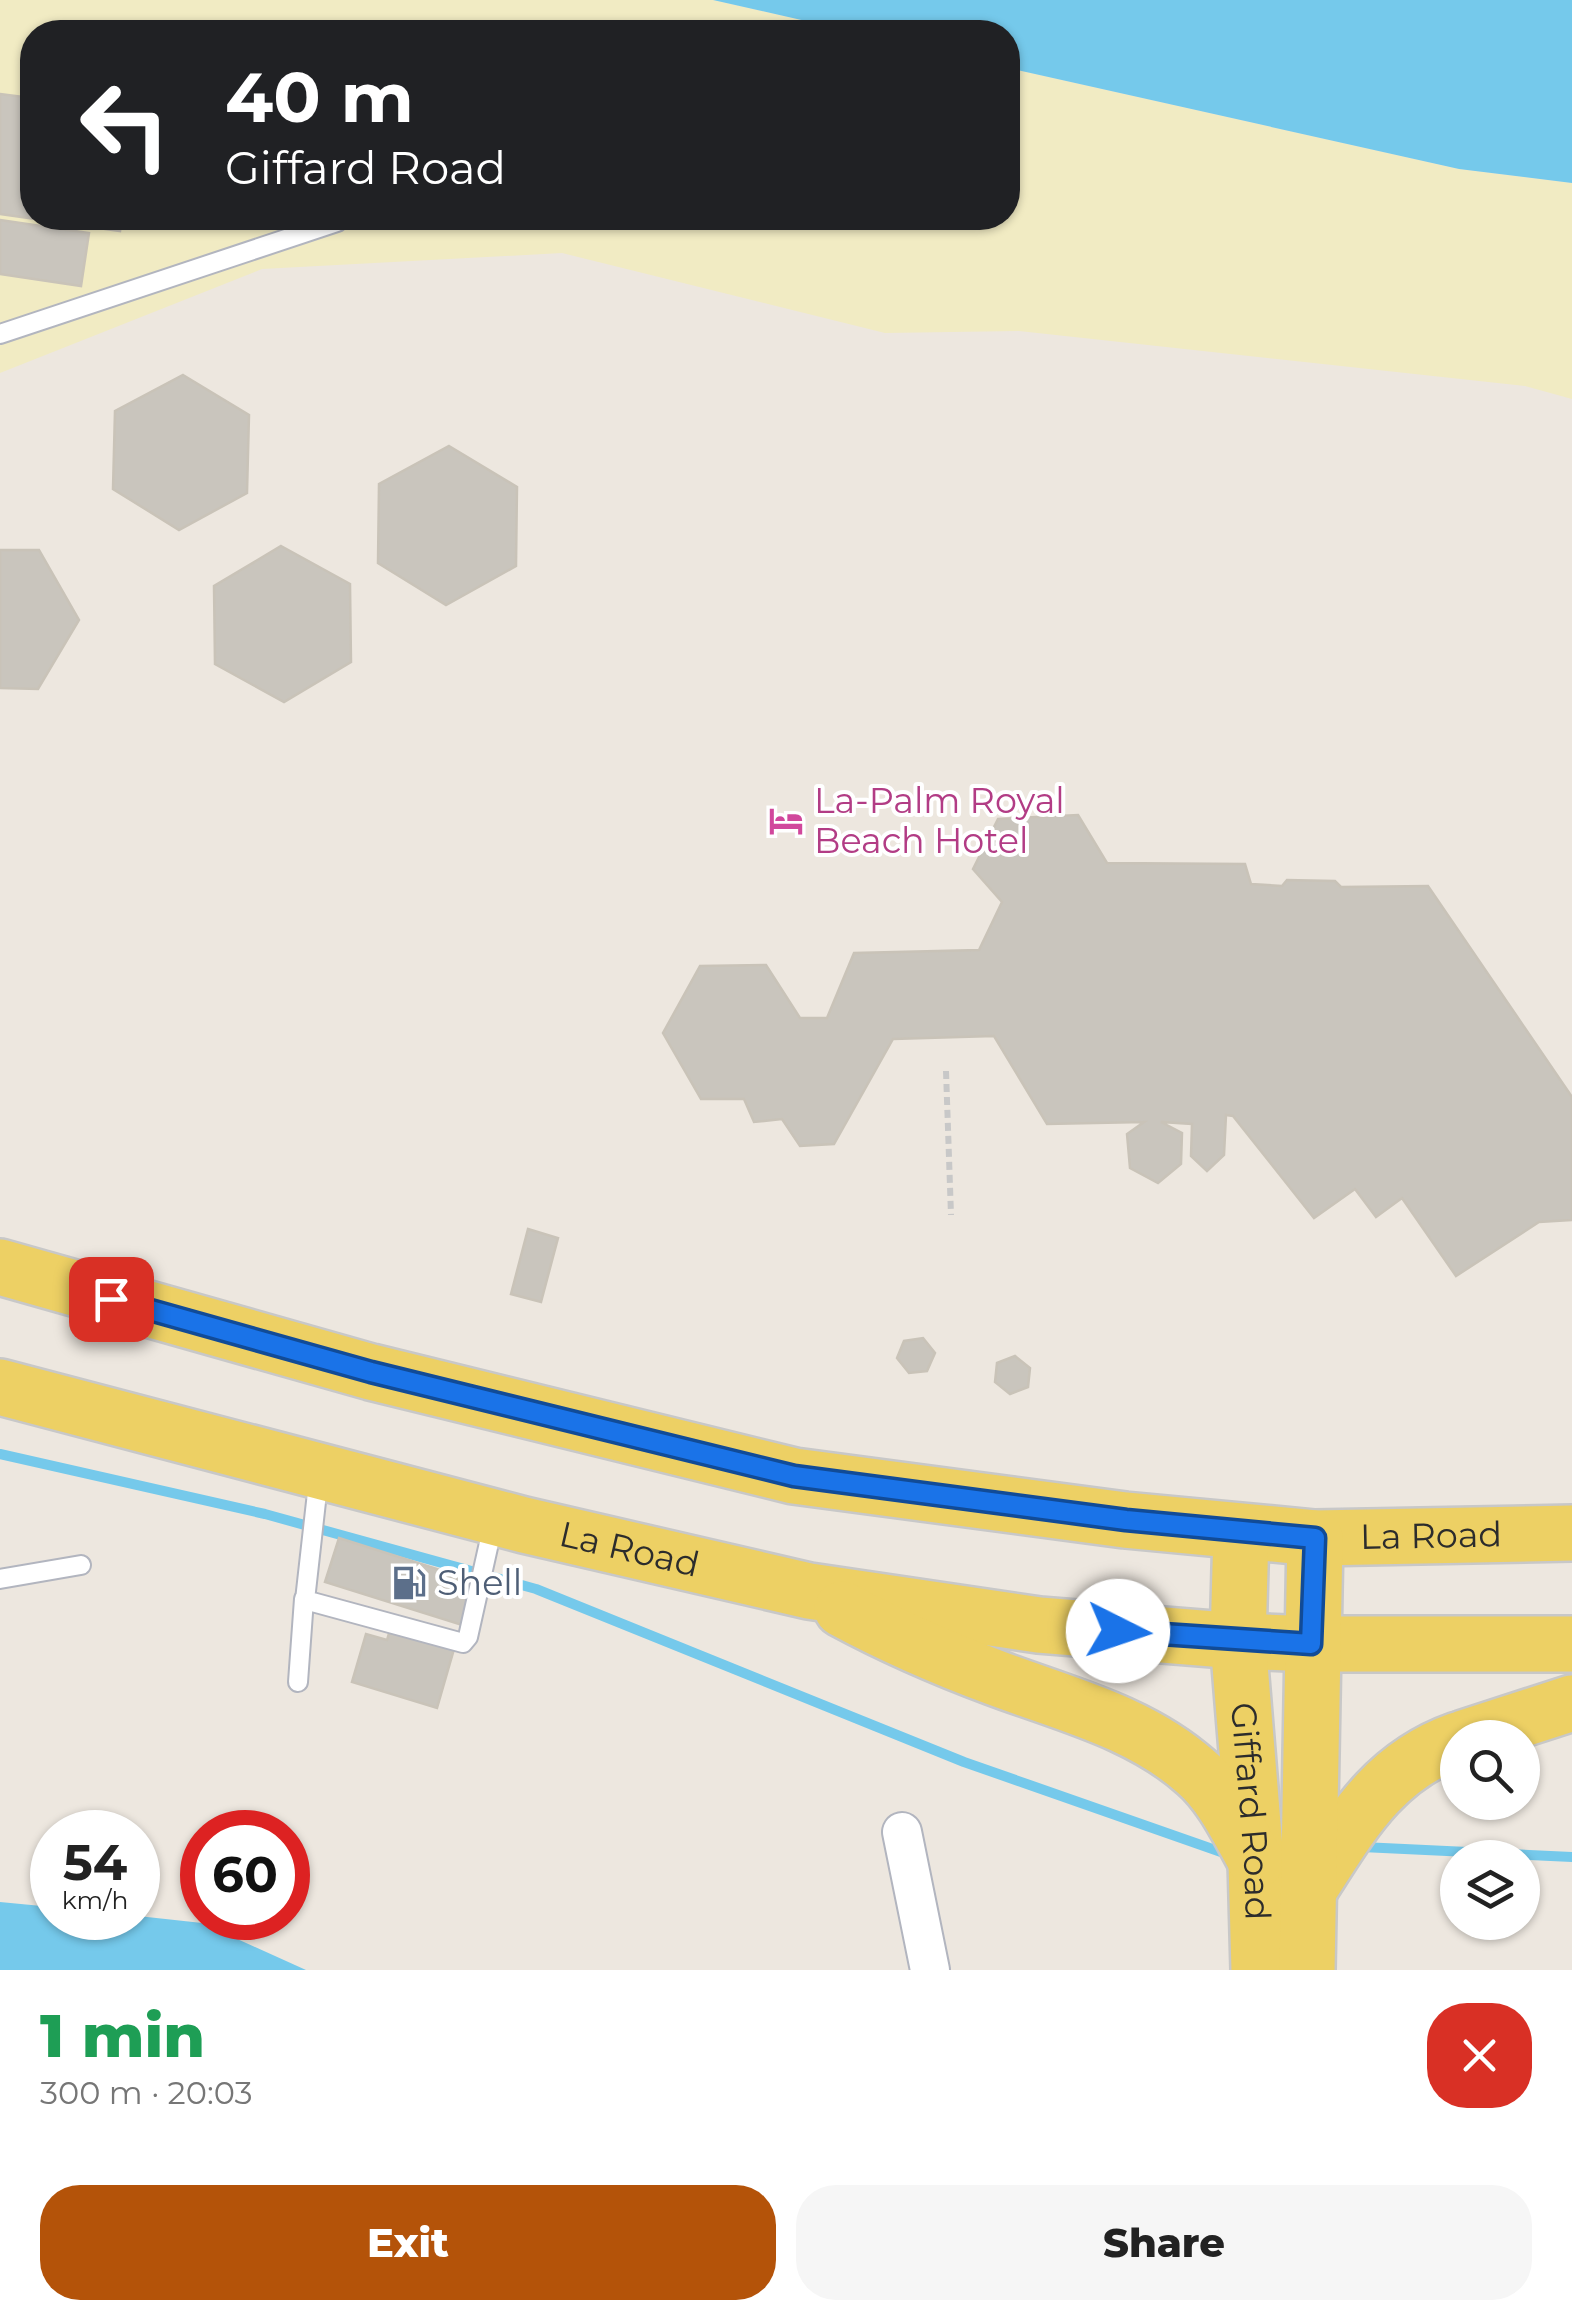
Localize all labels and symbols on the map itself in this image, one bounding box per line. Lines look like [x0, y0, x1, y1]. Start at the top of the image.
place label: La-Palm Royal Beach Hotel [814, 779, 1065, 862]
hotel icon: La-Palm Royal Beach Hotel [767, 802, 805, 840]
pin [69, 1257, 154, 1342]
street label: La Road [555, 1512, 703, 1586]
street label: La Road [1360, 1512, 1502, 1558]
place label: Shell [437, 1561, 522, 1604]
fuel station icon: Shell [390, 1564, 428, 1602]
position arrow [1066, 1579, 1170, 1683]
street label: Giffard Road [1222, 1701, 1280, 1921]
speed limit sign: 60 [180, 1810, 310, 1940]

